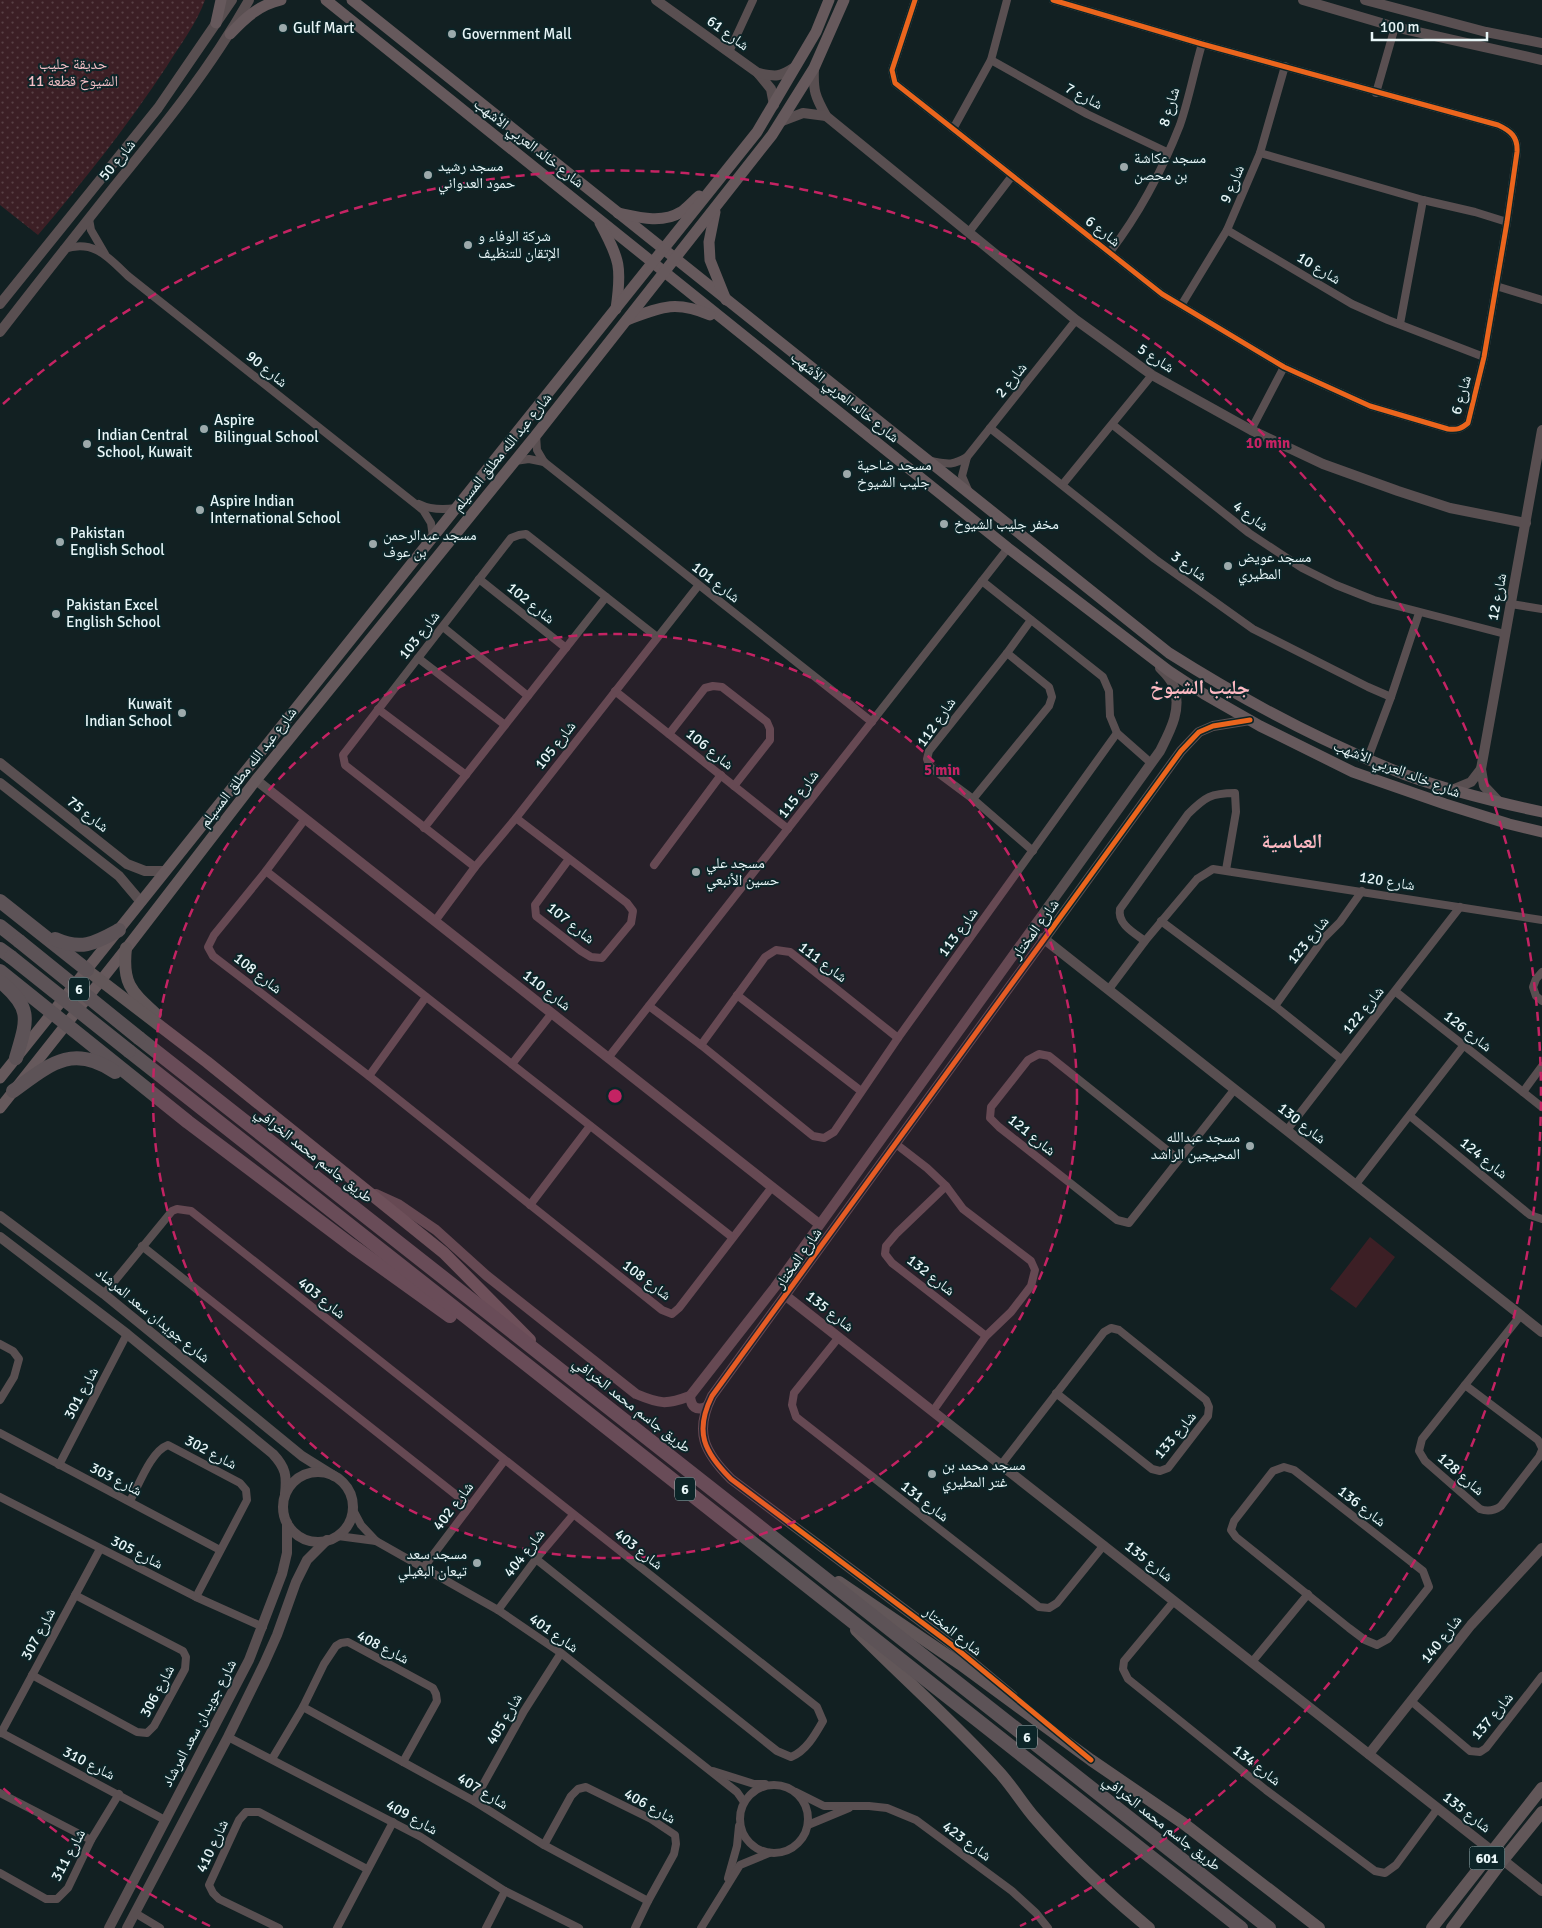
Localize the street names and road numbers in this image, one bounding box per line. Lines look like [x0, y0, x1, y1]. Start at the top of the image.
street label: شارع 61 [703, 12, 753, 55]
street label: شارع 7 [1062, 79, 1106, 114]
street label: شارع 8 [1155, 85, 1184, 129]
street label: شارع خالد العربي الأشهب [469, 94, 588, 194]
street label: شارع 50 [95, 136, 140, 185]
street label: شارع 9 [1216, 162, 1249, 206]
street label: شارع 6 [1081, 212, 1124, 251]
street label: شارع 10 [1293, 248, 1344, 289]
street label: شارع 5 [1134, 340, 1178, 377]
street label: شارع 90 [242, 347, 291, 392]
street label: شارع خالد العربي الأشهب [785, 348, 903, 449]
street label: شارع 2 [991, 359, 1031, 402]
street label: شارع 6 [1447, 373, 1476, 417]
street label: شارع عبد الله مطلق المسيلم [449, 389, 556, 516]
street label: شارع 4 [1229, 497, 1272, 536]
street label: شارع 3 [1167, 547, 1211, 586]
street label: شارع 101 [688, 558, 744, 607]
street label: شارع 12 [1484, 572, 1511, 622]
street label: شارع 102 [503, 578, 559, 629]
street label: شارع 103 [395, 607, 444, 663]
street label: شارع 112 [913, 694, 960, 751]
street label: شارع عبد الله مطلق المسيلم [196, 703, 301, 831]
street label: شارع 105 [531, 717, 580, 773]
street label: شارع 106 [682, 724, 738, 775]
street label: شارع خالد العربي الأشهب [1330, 736, 1463, 804]
street label: شارع 115 [774, 766, 823, 822]
street label: شارع 75 [63, 792, 113, 837]
street label: شارع 120 [1358, 868, 1416, 895]
street label: شارع المختار [1007, 895, 1064, 964]
street label: شارع 107 [543, 898, 599, 949]
street label: شارع 113 [934, 904, 983, 961]
street label: شارع 123 [1283, 912, 1334, 968]
street label: شارع 111 [795, 938, 851, 987]
street label: شارع 108 [230, 949, 286, 998]
street label: شارع 110 [519, 966, 575, 1015]
road number: 6 [69, 978, 89, 1001]
street label: شارع 122 [1338, 982, 1389, 1038]
street label: شارع 126 [1440, 1007, 1496, 1056]
street label: شارع 130 [1274, 1099, 1330, 1148]
street label: طريق جاسم محمد الخرافي [250, 1103, 377, 1209]
street label: شارع 121 [1004, 1110, 1060, 1161]
street label: شارع 124 [1456, 1133, 1512, 1184]
street label: شارع المختار [770, 1224, 826, 1293]
street label: شارع 132 [903, 1251, 959, 1300]
street label: شارع 108 [619, 1256, 675, 1305]
street label: شارع جويدان سعد المرشاد [92, 1263, 214, 1367]
street label: شارع 403 [294, 1273, 350, 1324]
street label: شارع 135 [802, 1287, 858, 1336]
street label: طريق جاسم محمد الخرافي [568, 1353, 695, 1459]
street label: شارع 301 [60, 1364, 103, 1422]
street label: شارع 133 [1150, 1408, 1201, 1463]
street label: شارع 302 [182, 1431, 240, 1474]
street label: شارع 128 [1433, 1449, 1488, 1500]
street label: شارع 303 [86, 1458, 145, 1501]
street label: شارع 131 [897, 1477, 953, 1526]
street label: شارع 402 [429, 1478, 478, 1534]
road number: 6 [675, 1478, 695, 1500]
street label: شارع 136 [1334, 1482, 1390, 1531]
street label: شارع 404 [500, 1525, 549, 1581]
street label: شارع 403 [611, 1525, 667, 1574]
street label: شارع 305 [107, 1531, 166, 1574]
street label: شارع 135 [1121, 1537, 1177, 1586]
street label: شارع المختار [919, 1602, 986, 1660]
street label: شارع 307 [17, 1605, 60, 1663]
street label: شارع 401 [525, 1610, 582, 1657]
street label: شارع 140 [1417, 1611, 1466, 1667]
street label: شارع 408 [353, 1626, 412, 1669]
street label: شارع جويدان سعد المرشاد [158, 1656, 241, 1790]
street label: شارع 306 [136, 1662, 179, 1720]
street label: شارع 137 [1467, 1689, 1518, 1744]
street label: شارع 405 [482, 1690, 527, 1748]
road number: 6 [1017, 1725, 1037, 1748]
street label: شارع 134 [1229, 1741, 1285, 1790]
street label: شارع 310 [59, 1742, 118, 1785]
street label: شارع 407 [454, 1769, 512, 1814]
street label: طريق جاسم محمد الخرافي [1098, 1771, 1225, 1877]
street label: شارع 406 [621, 1785, 679, 1828]
street label: شارع 135 [1439, 1788, 1495, 1837]
street label: شارع 409 [383, 1796, 441, 1839]
street label: شارع 410 [192, 1817, 233, 1876]
street label: شارع 423 [938, 1817, 995, 1866]
street label: شارع 311 [47, 1826, 90, 1884]
road number: 601 [1470, 1846, 1504, 1870]

